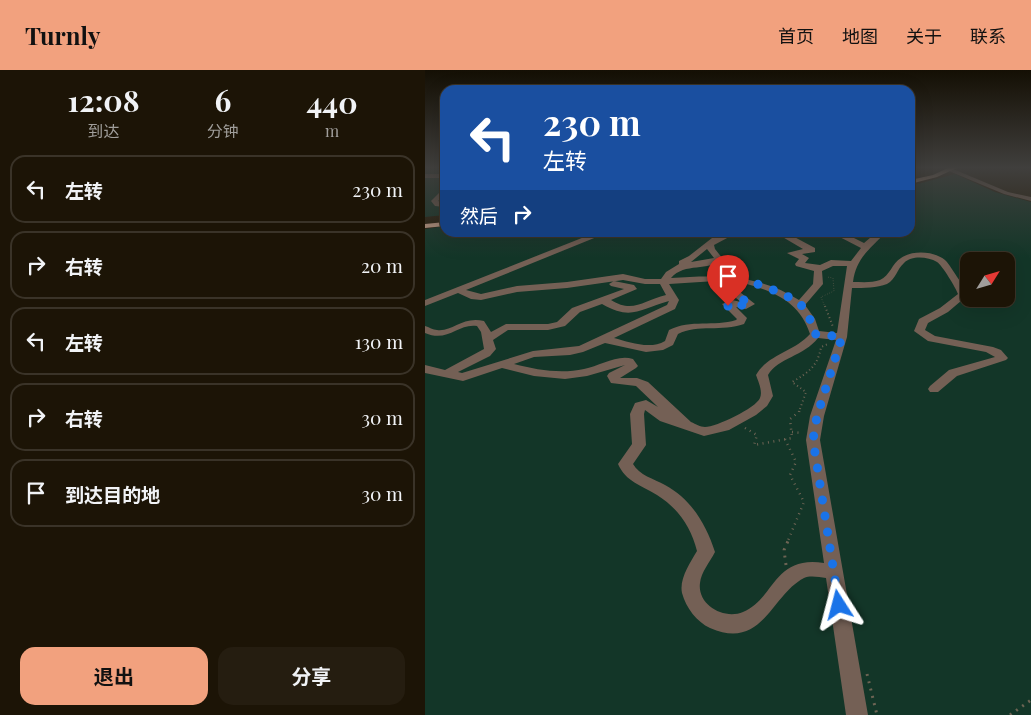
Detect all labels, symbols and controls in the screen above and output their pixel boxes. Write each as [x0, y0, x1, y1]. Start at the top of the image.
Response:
text: Turnly [25, 19, 100, 51]
text: 首页 [778, 24, 814, 48]
text: 地图 [842, 24, 878, 48]
text: 关于 [906, 24, 942, 48]
text: 联系 [970, 24, 1006, 48]
text: 12:08 [67, 80, 140, 120]
text: 6 [215, 80, 231, 120]
text: 440 [306, 82, 358, 122]
text: 230 m [543, 98, 641, 145]
icon: left [460, 105, 525, 170]
text: 到达 [87, 120, 120, 141]
text: 分钟 [207, 120, 239, 141]
text: m [325, 120, 339, 141]
text: 左转 [543, 145, 587, 175]
icon: left [22, 175, 50, 203]
text: 230 m [352, 176, 403, 202]
text: 左转 [65, 177, 103, 203]
icon: right [508, 200, 536, 228]
text: 然后 [460, 202, 498, 228]
icon: right [22, 251, 50, 279]
text: 20 m [361, 252, 403, 278]
north arrow [960, 252, 1015, 308]
map controls [960, 252, 1015, 307]
text: 右转 [65, 253, 103, 279]
pin [707, 255, 749, 306]
icon: arrive [714, 262, 742, 290]
icon: left [22, 327, 50, 355]
text: 130 m [355, 328, 403, 354]
text: 左转 [65, 329, 103, 355]
icon: right [22, 403, 50, 431]
text: 30 m [361, 404, 403, 430]
text: 右转 [65, 405, 103, 431]
icon: arrive [22, 479, 50, 507]
text: 30 m [361, 480, 403, 506]
text: 到达目的地 [65, 481, 160, 507]
position arrow [812, 578, 864, 630]
button: 退出 [20, 647, 208, 705]
button: 分享 [218, 647, 405, 705]

